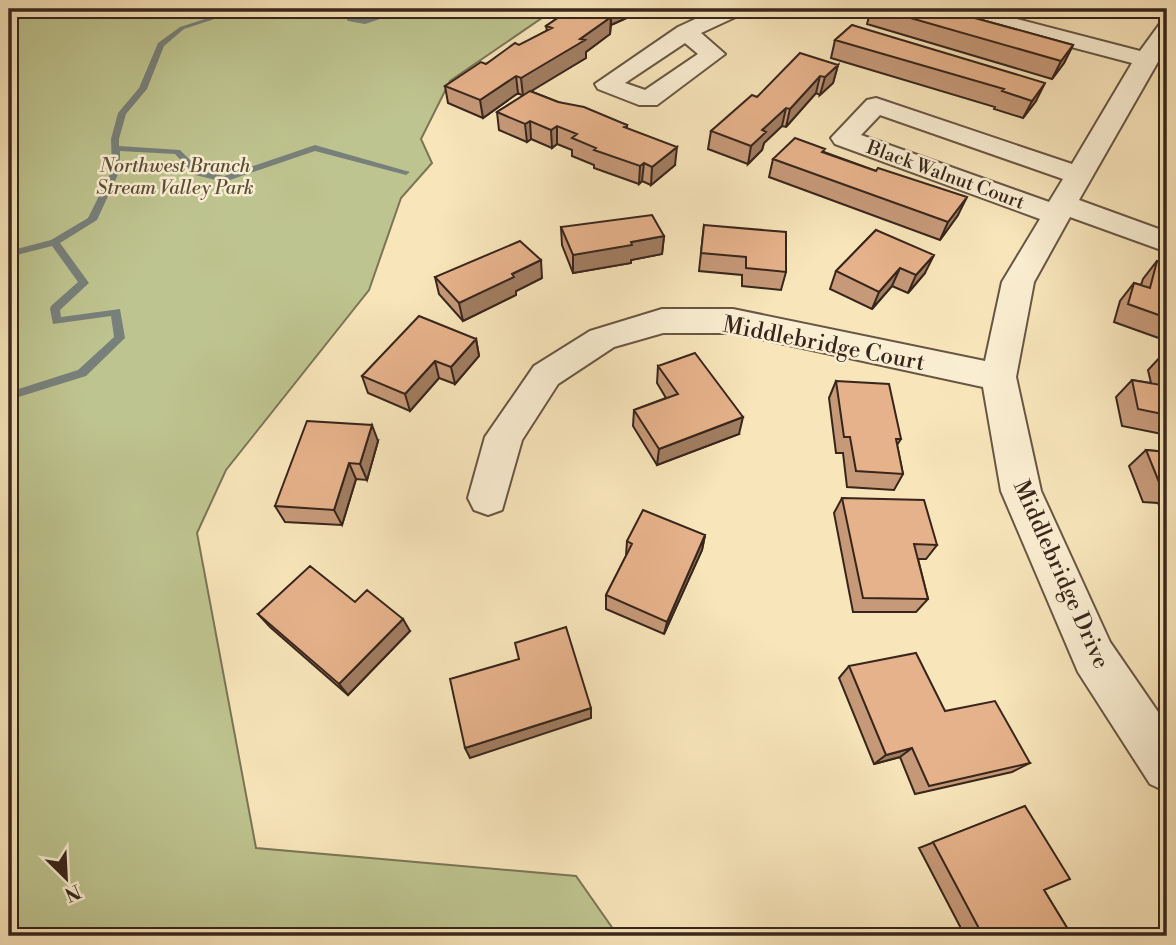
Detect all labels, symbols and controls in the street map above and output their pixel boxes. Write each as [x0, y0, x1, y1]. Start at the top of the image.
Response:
street label: Black Walnut Court [863, 135, 1028, 215]
park label: Northwest Branch Stream Valley Park [96, 154, 254, 200]
street label: Middlebridge Court [720, 311, 927, 377]
street label: Middlebridge Drive [1007, 476, 1115, 673]
north arrow [32, 844, 102, 914]
text: N [61, 879, 84, 907]

